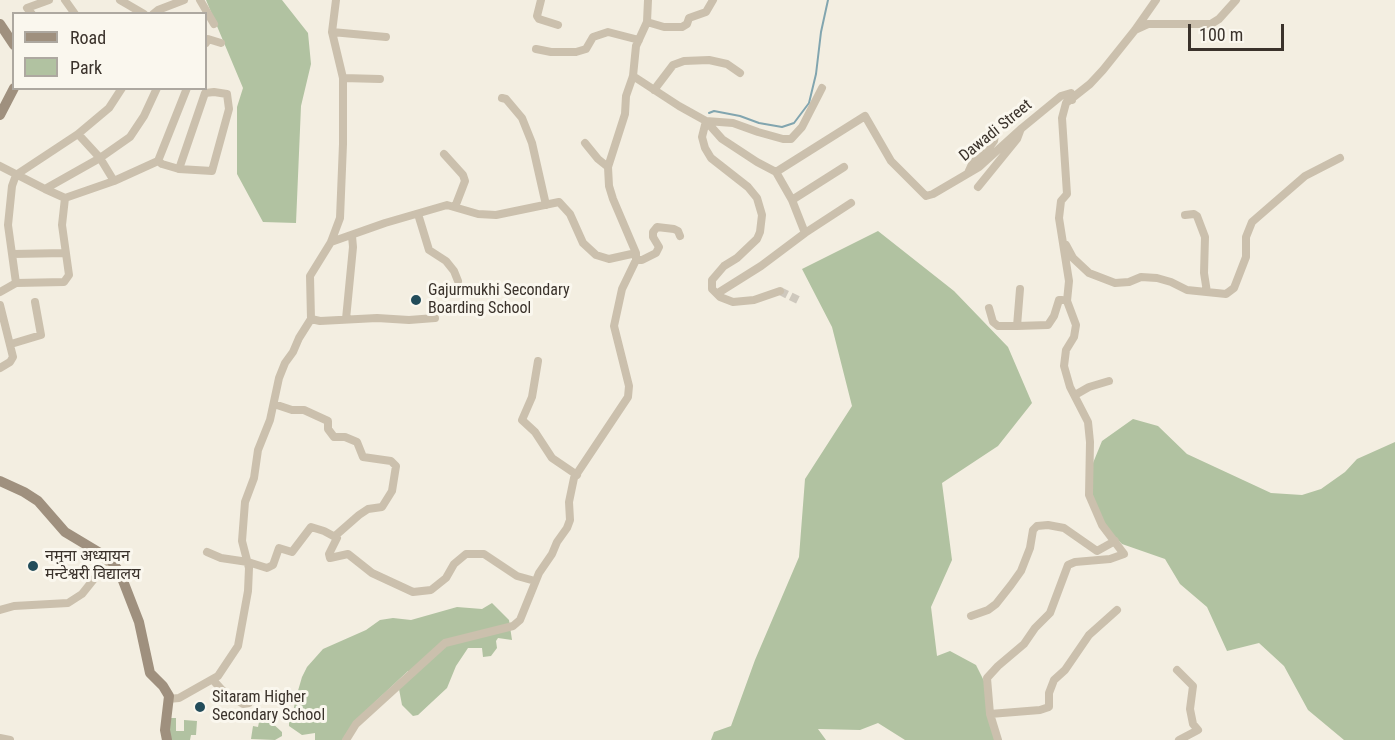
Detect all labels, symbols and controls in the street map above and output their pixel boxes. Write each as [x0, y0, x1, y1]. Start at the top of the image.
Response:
legend [12, 12, 207, 90]
scale bar [1191, 12, 1287, 50]
text: 100 m [1199, 24, 1243, 45]
text: Road [70, 27, 106, 48]
text: Park [70, 57, 102, 78]
street label: Dawadi Street [956, 96, 1036, 166]
place label: Gajurmukhi Secondary Boarding School [428, 281, 570, 319]
marker: Gajurmukhi Secondary Boarding School [409, 293, 423, 307]
place label: नमुना अध्यायन मन्टेश्वरी विद्यालय [45, 547, 140, 585]
marker: नमुना अध्यायन मन्टेश्वरी विद्यालय [26, 559, 40, 573]
place label: Sitaram Higher Secondary School [212, 688, 325, 726]
marker: Sitaram Higher Secondary School [193, 700, 207, 714]

